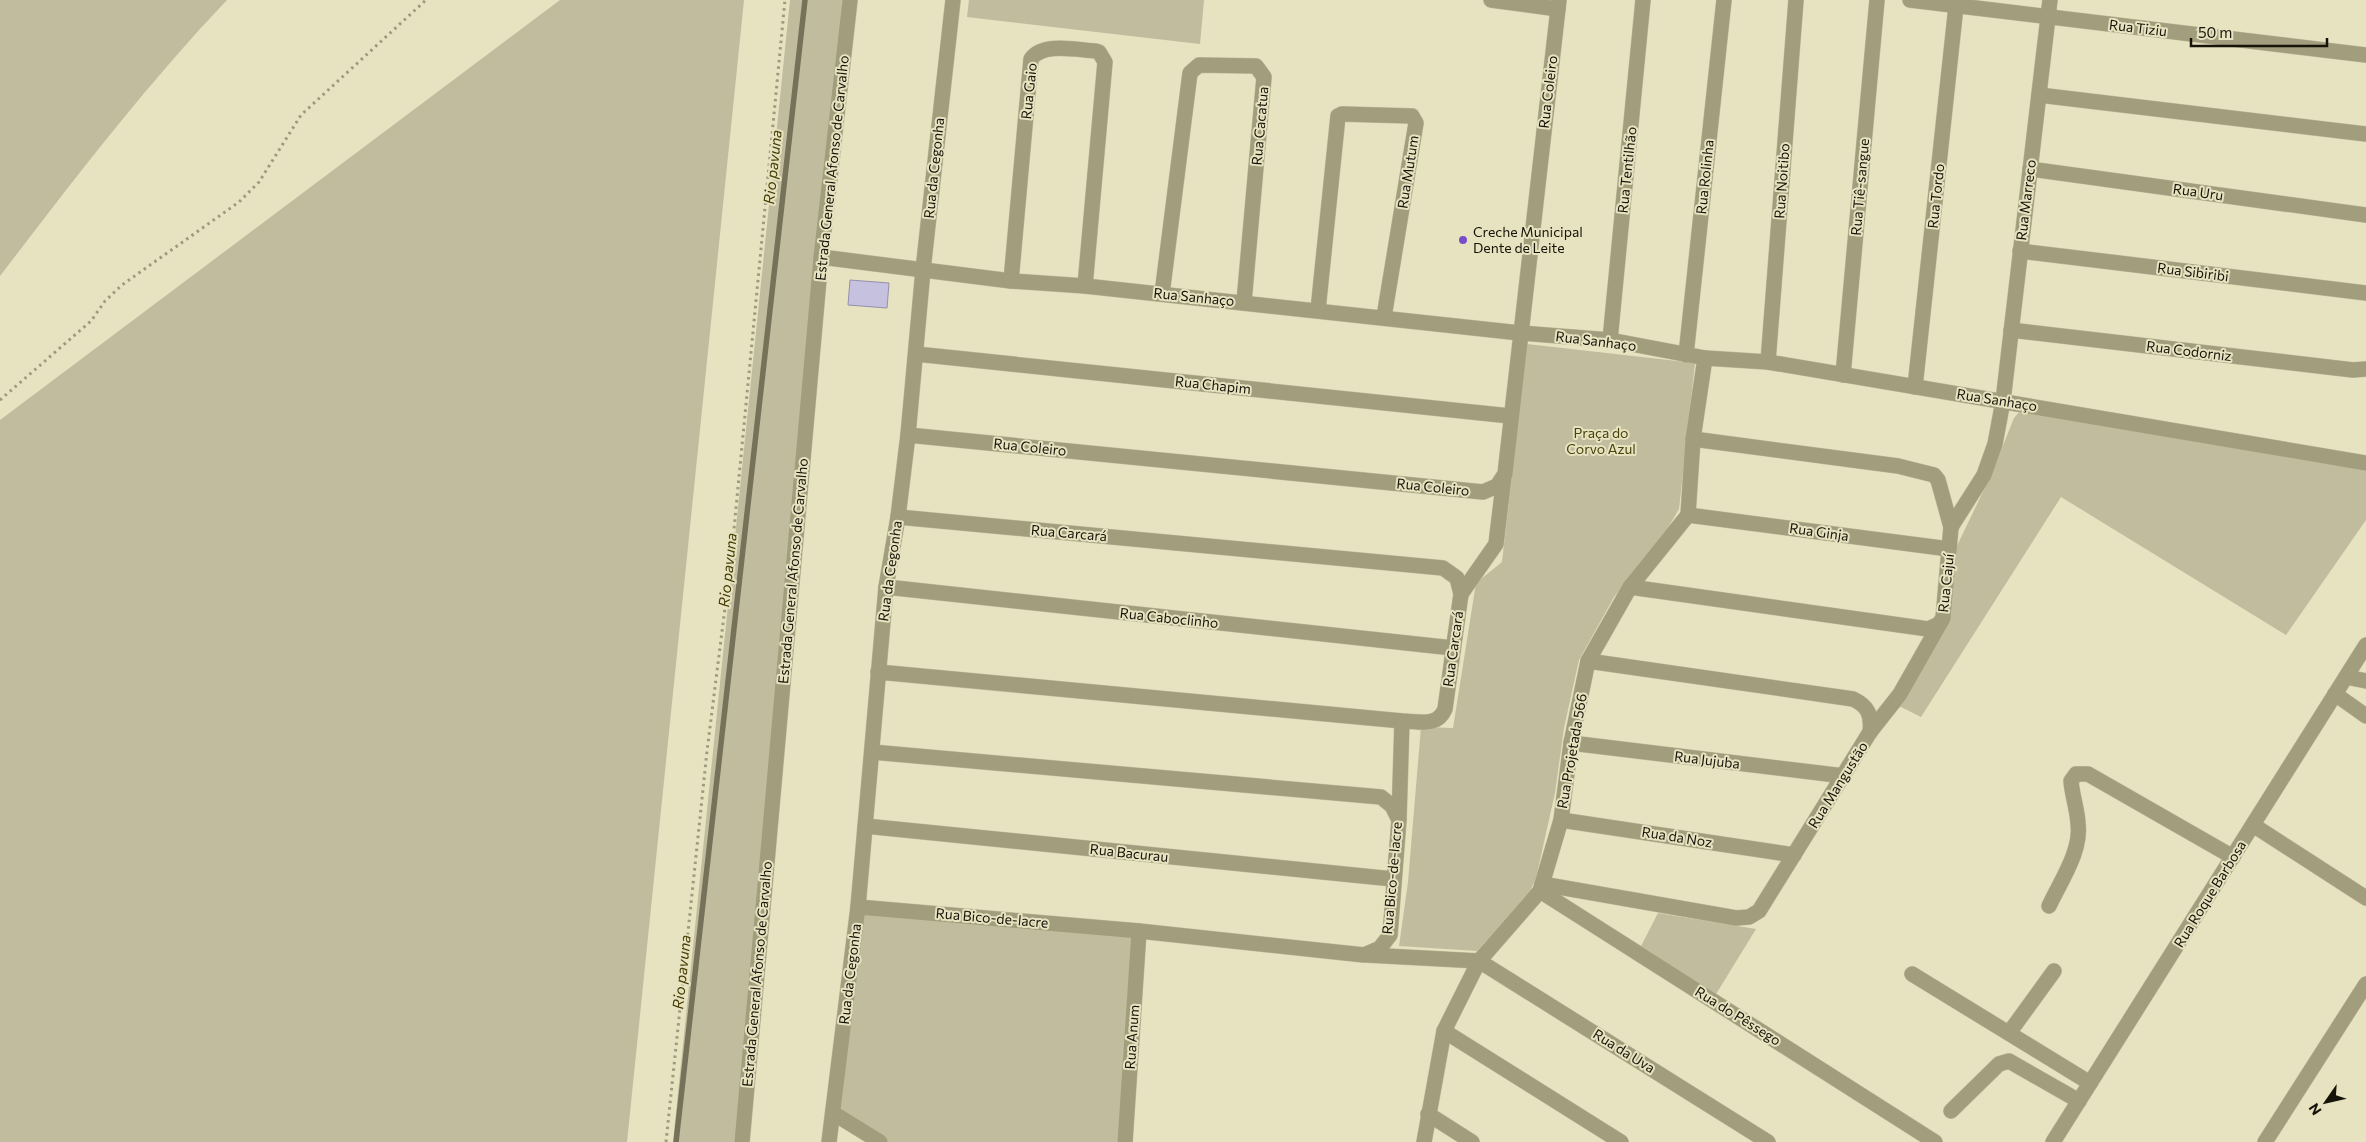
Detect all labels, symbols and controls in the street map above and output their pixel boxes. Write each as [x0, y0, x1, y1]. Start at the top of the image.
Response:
scale bar [2191, 15, 2327, 47]
street label: Rua Tiziu [2108, 16, 2168, 39]
text: 50 m [2198, 23, 2232, 41]
street label: Estrada General Afonso de Carvalho [811, 54, 852, 282]
street label: Rua Coleiro [1535, 55, 1560, 129]
street label: Rua Gaio [1017, 62, 1040, 120]
street label: Rua Cacatua [1248, 86, 1271, 166]
street label: Rua da Cegonha [920, 117, 947, 219]
street label: Rua Tentilhão [1614, 126, 1640, 214]
water label: Rio pavuna [759, 129, 785, 205]
street label: Rua Mutum [1393, 134, 1422, 210]
street label: Rua Tiê-sangue [1847, 138, 1872, 236]
street label: Rua Rolinha [1692, 139, 1717, 215]
street label: Rua Noitibo [1770, 143, 1793, 219]
street label: Rua Marreco [2012, 159, 2039, 241]
street label: Rua Tordo [1924, 163, 1947, 229]
street label: Rua Uru [2172, 180, 2224, 203]
place label: Creche Municipal Dente de Leite [1473, 223, 1583, 256]
marker: Creche Municipal Dente de Leite [1457, 234, 1469, 246]
street label: Rua Sibiribi [2156, 259, 2230, 284]
street label: Rua Sanhaço [1153, 284, 1235, 309]
street label: Rua Sanhaço [1555, 327, 1637, 354]
street label: Rua Codorniz [2145, 337, 2233, 364]
street label: Rua Chapim [1174, 372, 1252, 397]
street label: Rua Sanhaço [1956, 385, 2039, 414]
park label: Praça do Corvo Azul [1566, 424, 1636, 457]
street label: Rua Coleiro [993, 434, 1067, 459]
street label: Estrada General Afonso de Carvalho [774, 457, 811, 685]
street label: Rua Coleiro [1396, 474, 1470, 499]
street label: Rua Ginja [1788, 519, 1850, 544]
street label: Rua da Cegonha [874, 520, 905, 622]
street label: Rua Carcará [1030, 521, 1108, 544]
water label: Rio pavuna [714, 532, 740, 608]
street label: Rua Cajuí [1934, 552, 1957, 613]
street label: Rua Caboclinho [1119, 604, 1219, 631]
street label: Rua Carcará [1439, 610, 1466, 688]
street label: Rua Projetada 566 [1553, 692, 1590, 810]
street label: Rua Mangustão [1804, 738, 1871, 831]
street label: Rua Jujuba [1673, 747, 1741, 772]
street label: Rua Bico-de-lacre [1378, 821, 1405, 935]
street label: Rua da Noz [1641, 823, 1714, 850]
street label: Rua Roque Barbosa [2170, 837, 2249, 950]
street label: Rua Bacurau [1089, 840, 1169, 865]
street label: Estrada General Afonso de Carvalho [738, 860, 775, 1088]
street label: Rua Bico-de-lacre [935, 904, 1049, 931]
street label: Rua da Cegonha [835, 923, 864, 1025]
water label: Rio pavuna [668, 934, 694, 1010]
street label: Rua do Pêssego [1692, 982, 1784, 1049]
street label: Rua Anum [1121, 1004, 1142, 1070]
street label: Rua da Uva [1590, 1025, 1658, 1076]
north arrow [2301, 1077, 2351, 1127]
text: N [2305, 1100, 2325, 1119]

